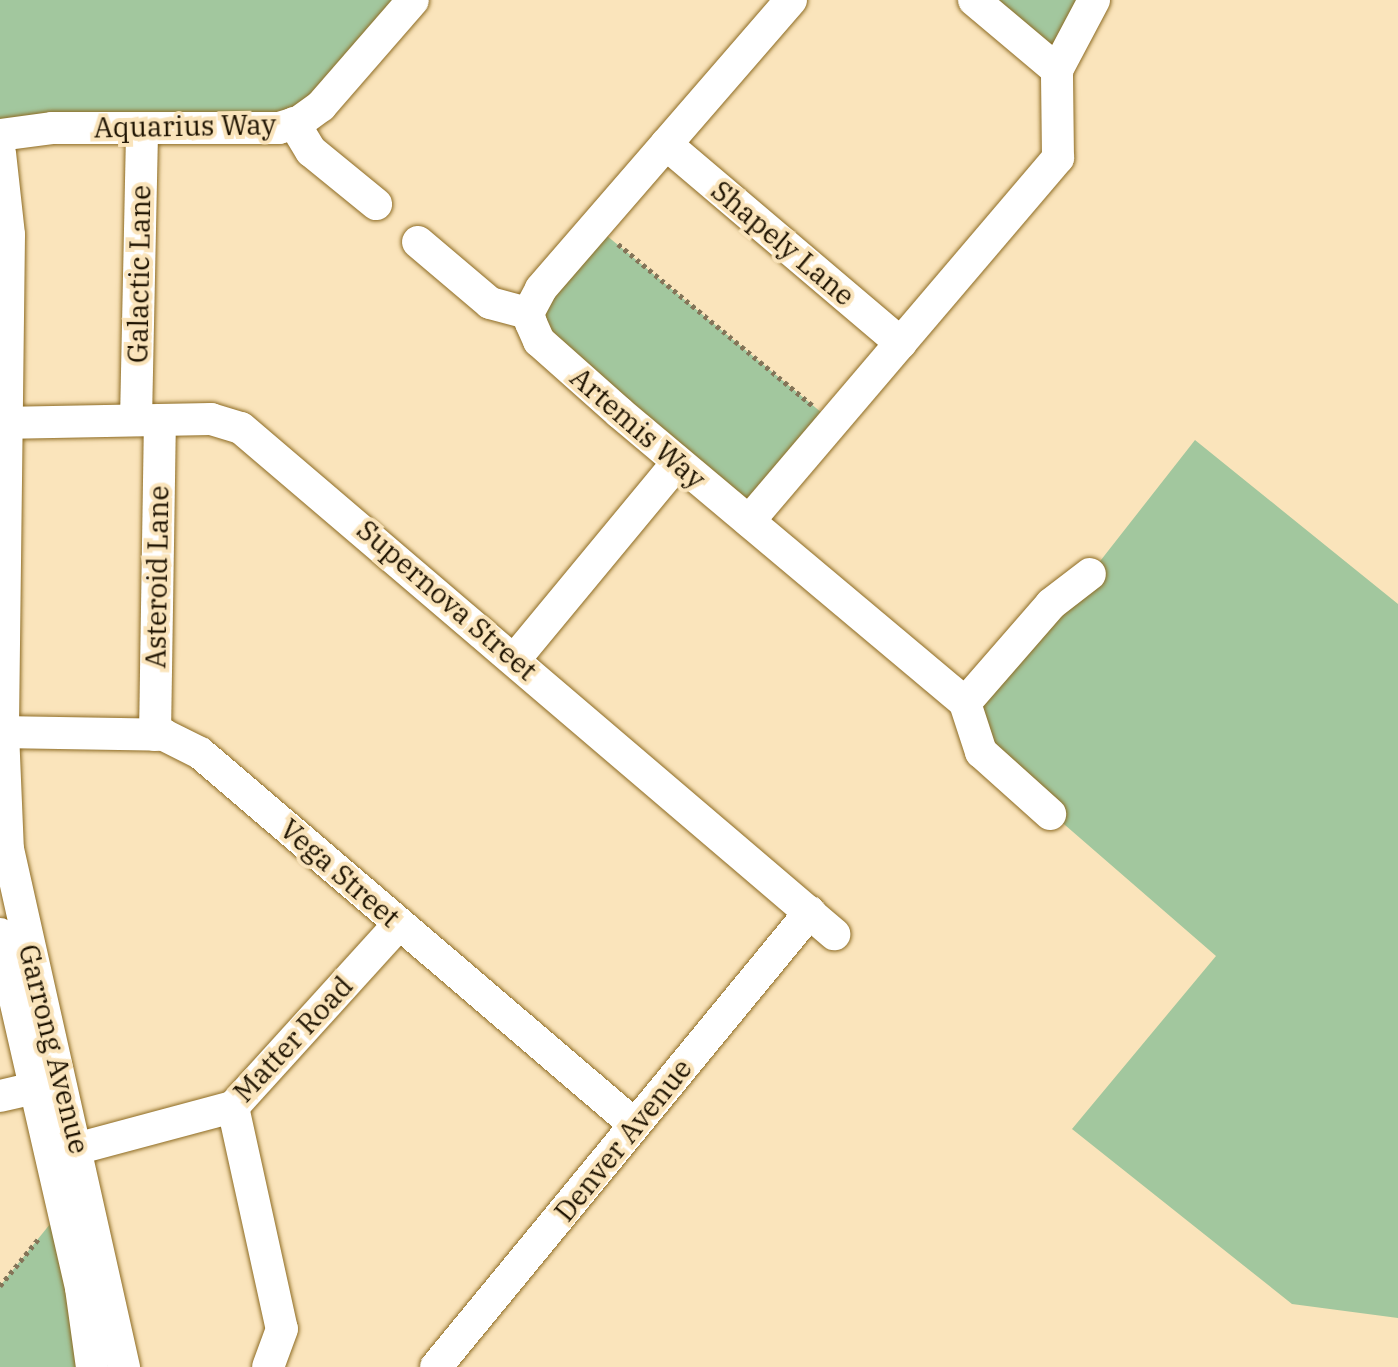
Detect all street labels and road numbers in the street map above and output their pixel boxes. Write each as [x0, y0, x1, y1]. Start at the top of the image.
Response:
street label: Aquarius Way [93, 108, 277, 144]
street label: Shapely Lane [705, 173, 861, 313]
street label: Galactic Lane [121, 185, 157, 363]
street label: Artemis Way [564, 360, 712, 496]
street label: Asteroid Lane [139, 485, 175, 669]
street label: Supernova Street [350, 513, 544, 687]
street label: Vega Street [273, 812, 407, 934]
street label: Garrong Avenue [12, 941, 96, 1157]
street label: Matter Road [226, 969, 360, 1109]
street label: Denver Avenue [547, 1052, 699, 1228]

